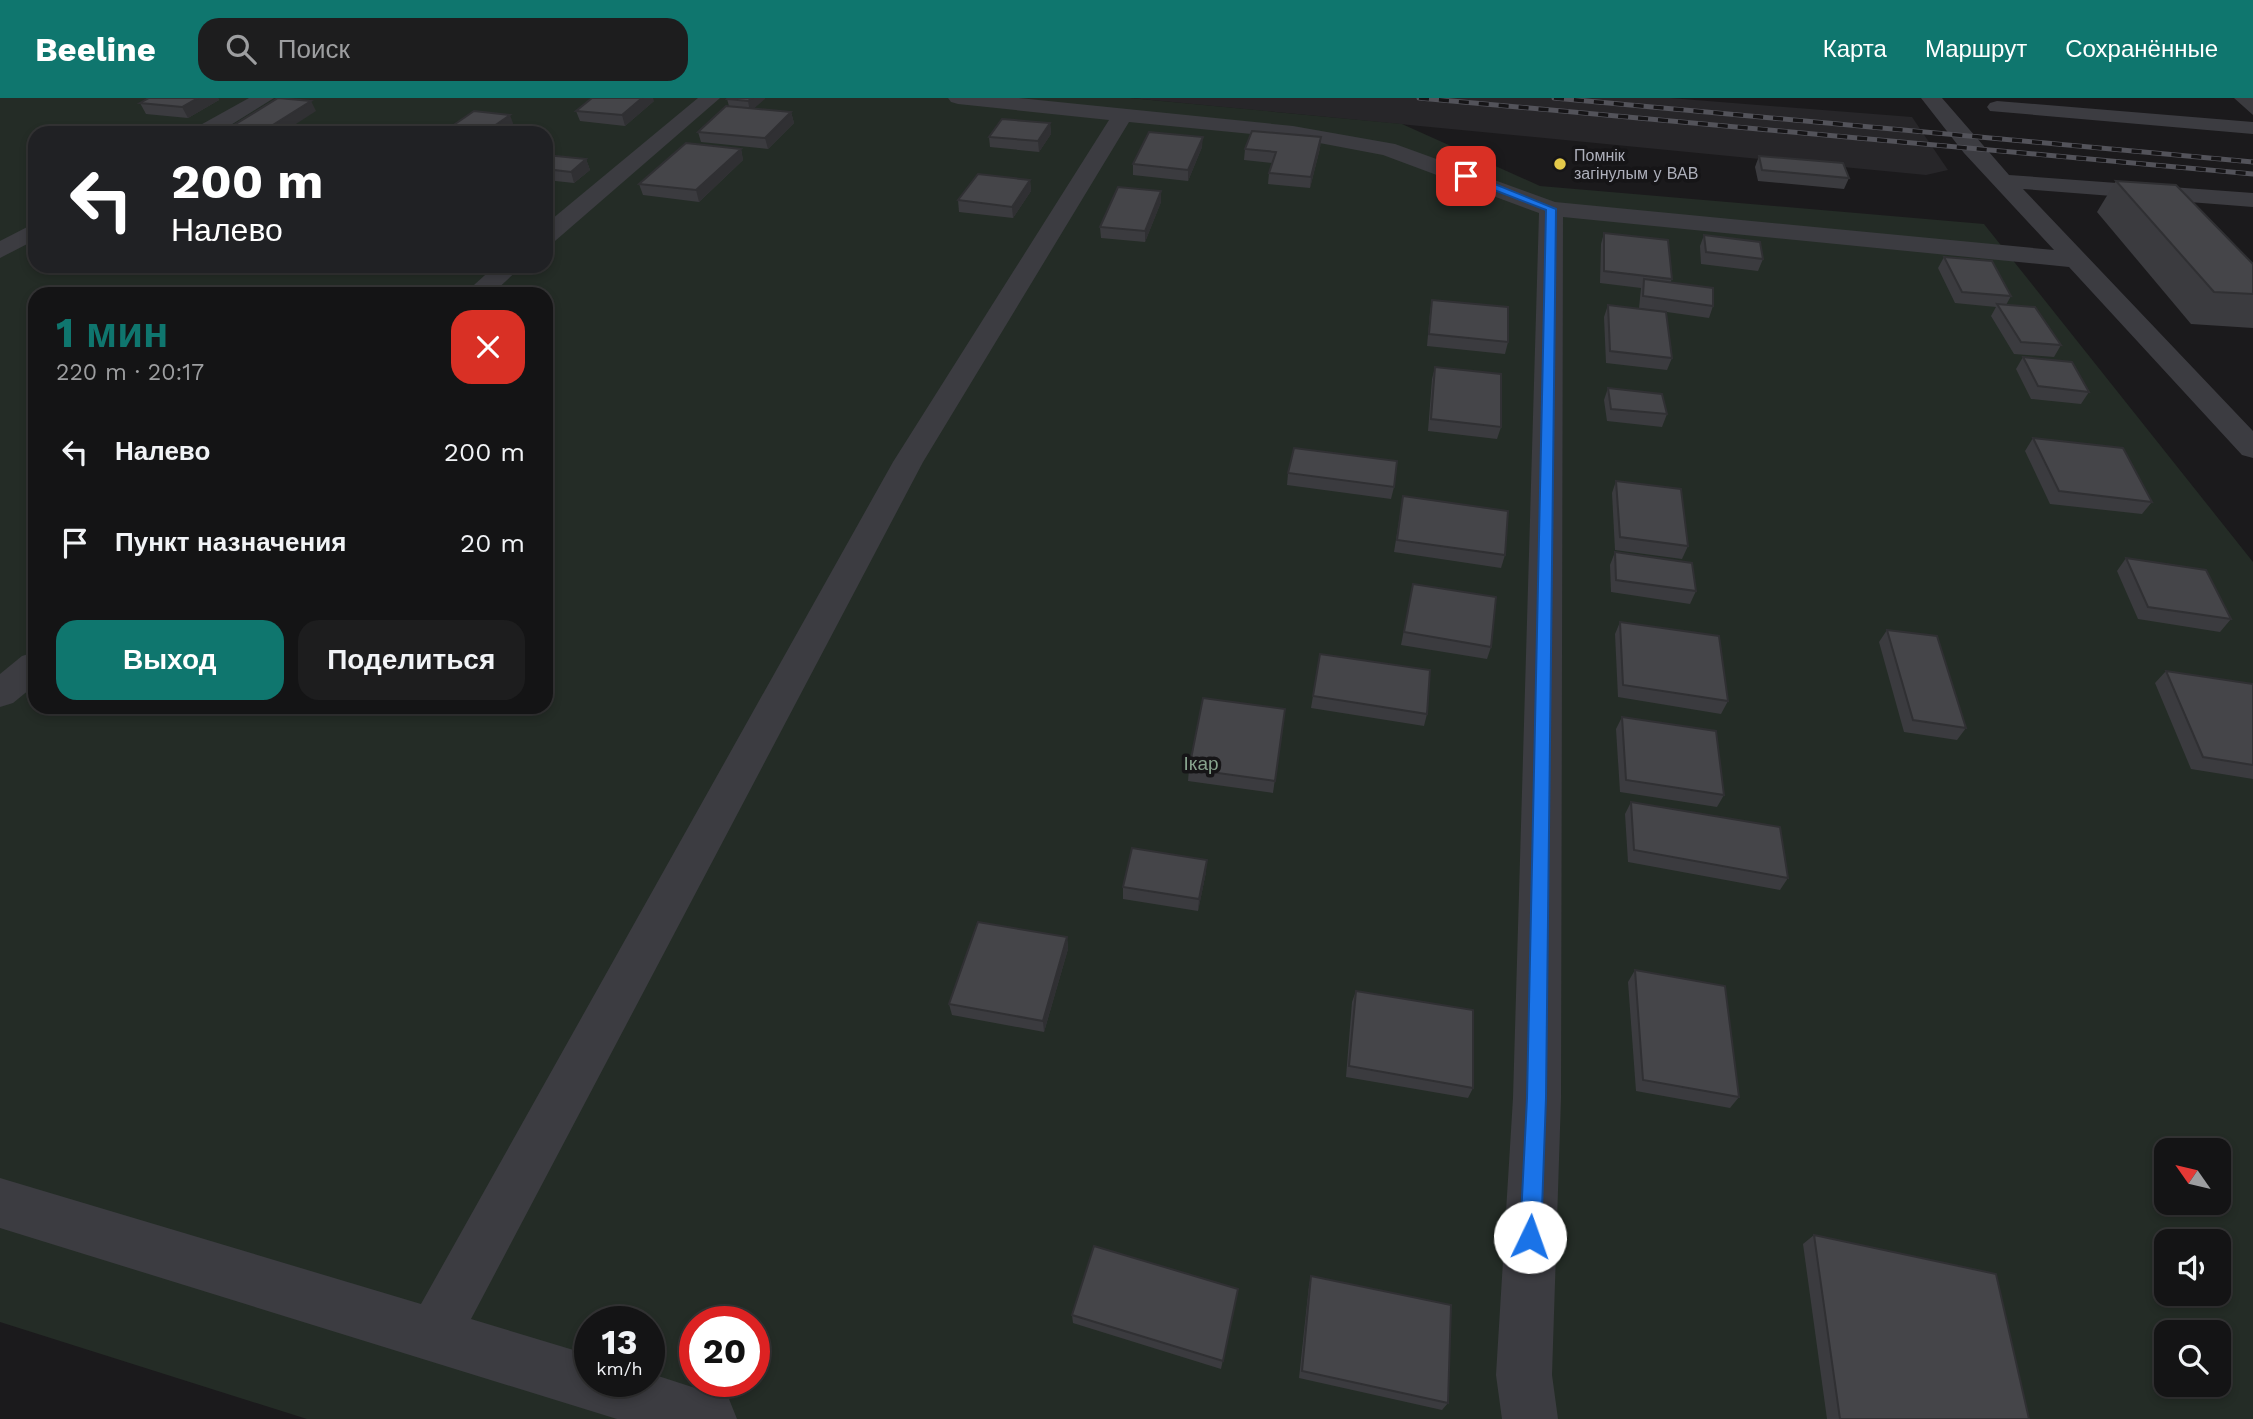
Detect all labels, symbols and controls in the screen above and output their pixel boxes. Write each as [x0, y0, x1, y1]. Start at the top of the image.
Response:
search box [198, 18, 688, 81]
text: Beeline [35, 30, 156, 69]
icon: search [222, 30, 260, 68]
text: Поиск [278, 34, 350, 64]
text: Карта [1823, 35, 1887, 63]
text: Маршрут [1925, 35, 2027, 63]
text: Сохранённые [2065, 35, 2218, 63]
pin [1436, 146, 1496, 206]
place label: Помнік загінулым у ВАВ [1574, 146, 1698, 183]
text: 200 m [171, 152, 323, 210]
icon: left [56, 154, 147, 245]
marker: Помнік загінулым у ВАВ [1552, 156, 1568, 172]
icon: arrive [1447, 157, 1485, 195]
text: Налево [171, 211, 283, 249]
text: 1 мин [56, 308, 168, 357]
button: close [451, 310, 525, 384]
text: 220 m · 20:17 [56, 359, 204, 386]
icon: left [56, 433, 94, 471]
text: Налево [115, 436, 210, 466]
text: 200 m [444, 437, 525, 467]
icon: arrive [56, 524, 94, 562]
text: Пункт назначения [115, 527, 346, 557]
text: 20 m [460, 528, 525, 558]
button: Выход [56, 620, 284, 700]
button: Поделиться [298, 620, 525, 700]
park label: Ікар [1183, 752, 1219, 775]
north arrow [2154, 1138, 2231, 1214]
map controls [2154, 1138, 2231, 1397]
position arrow [1493, 1200, 1567, 1274]
button: sound [2154, 1229, 2231, 1306]
speed limit sign: 20 [679, 1306, 770, 1397]
button: search [2154, 1320, 2231, 1397]
text: 13 [602, 1321, 637, 1363]
text: km/h [596, 1358, 643, 1379]

